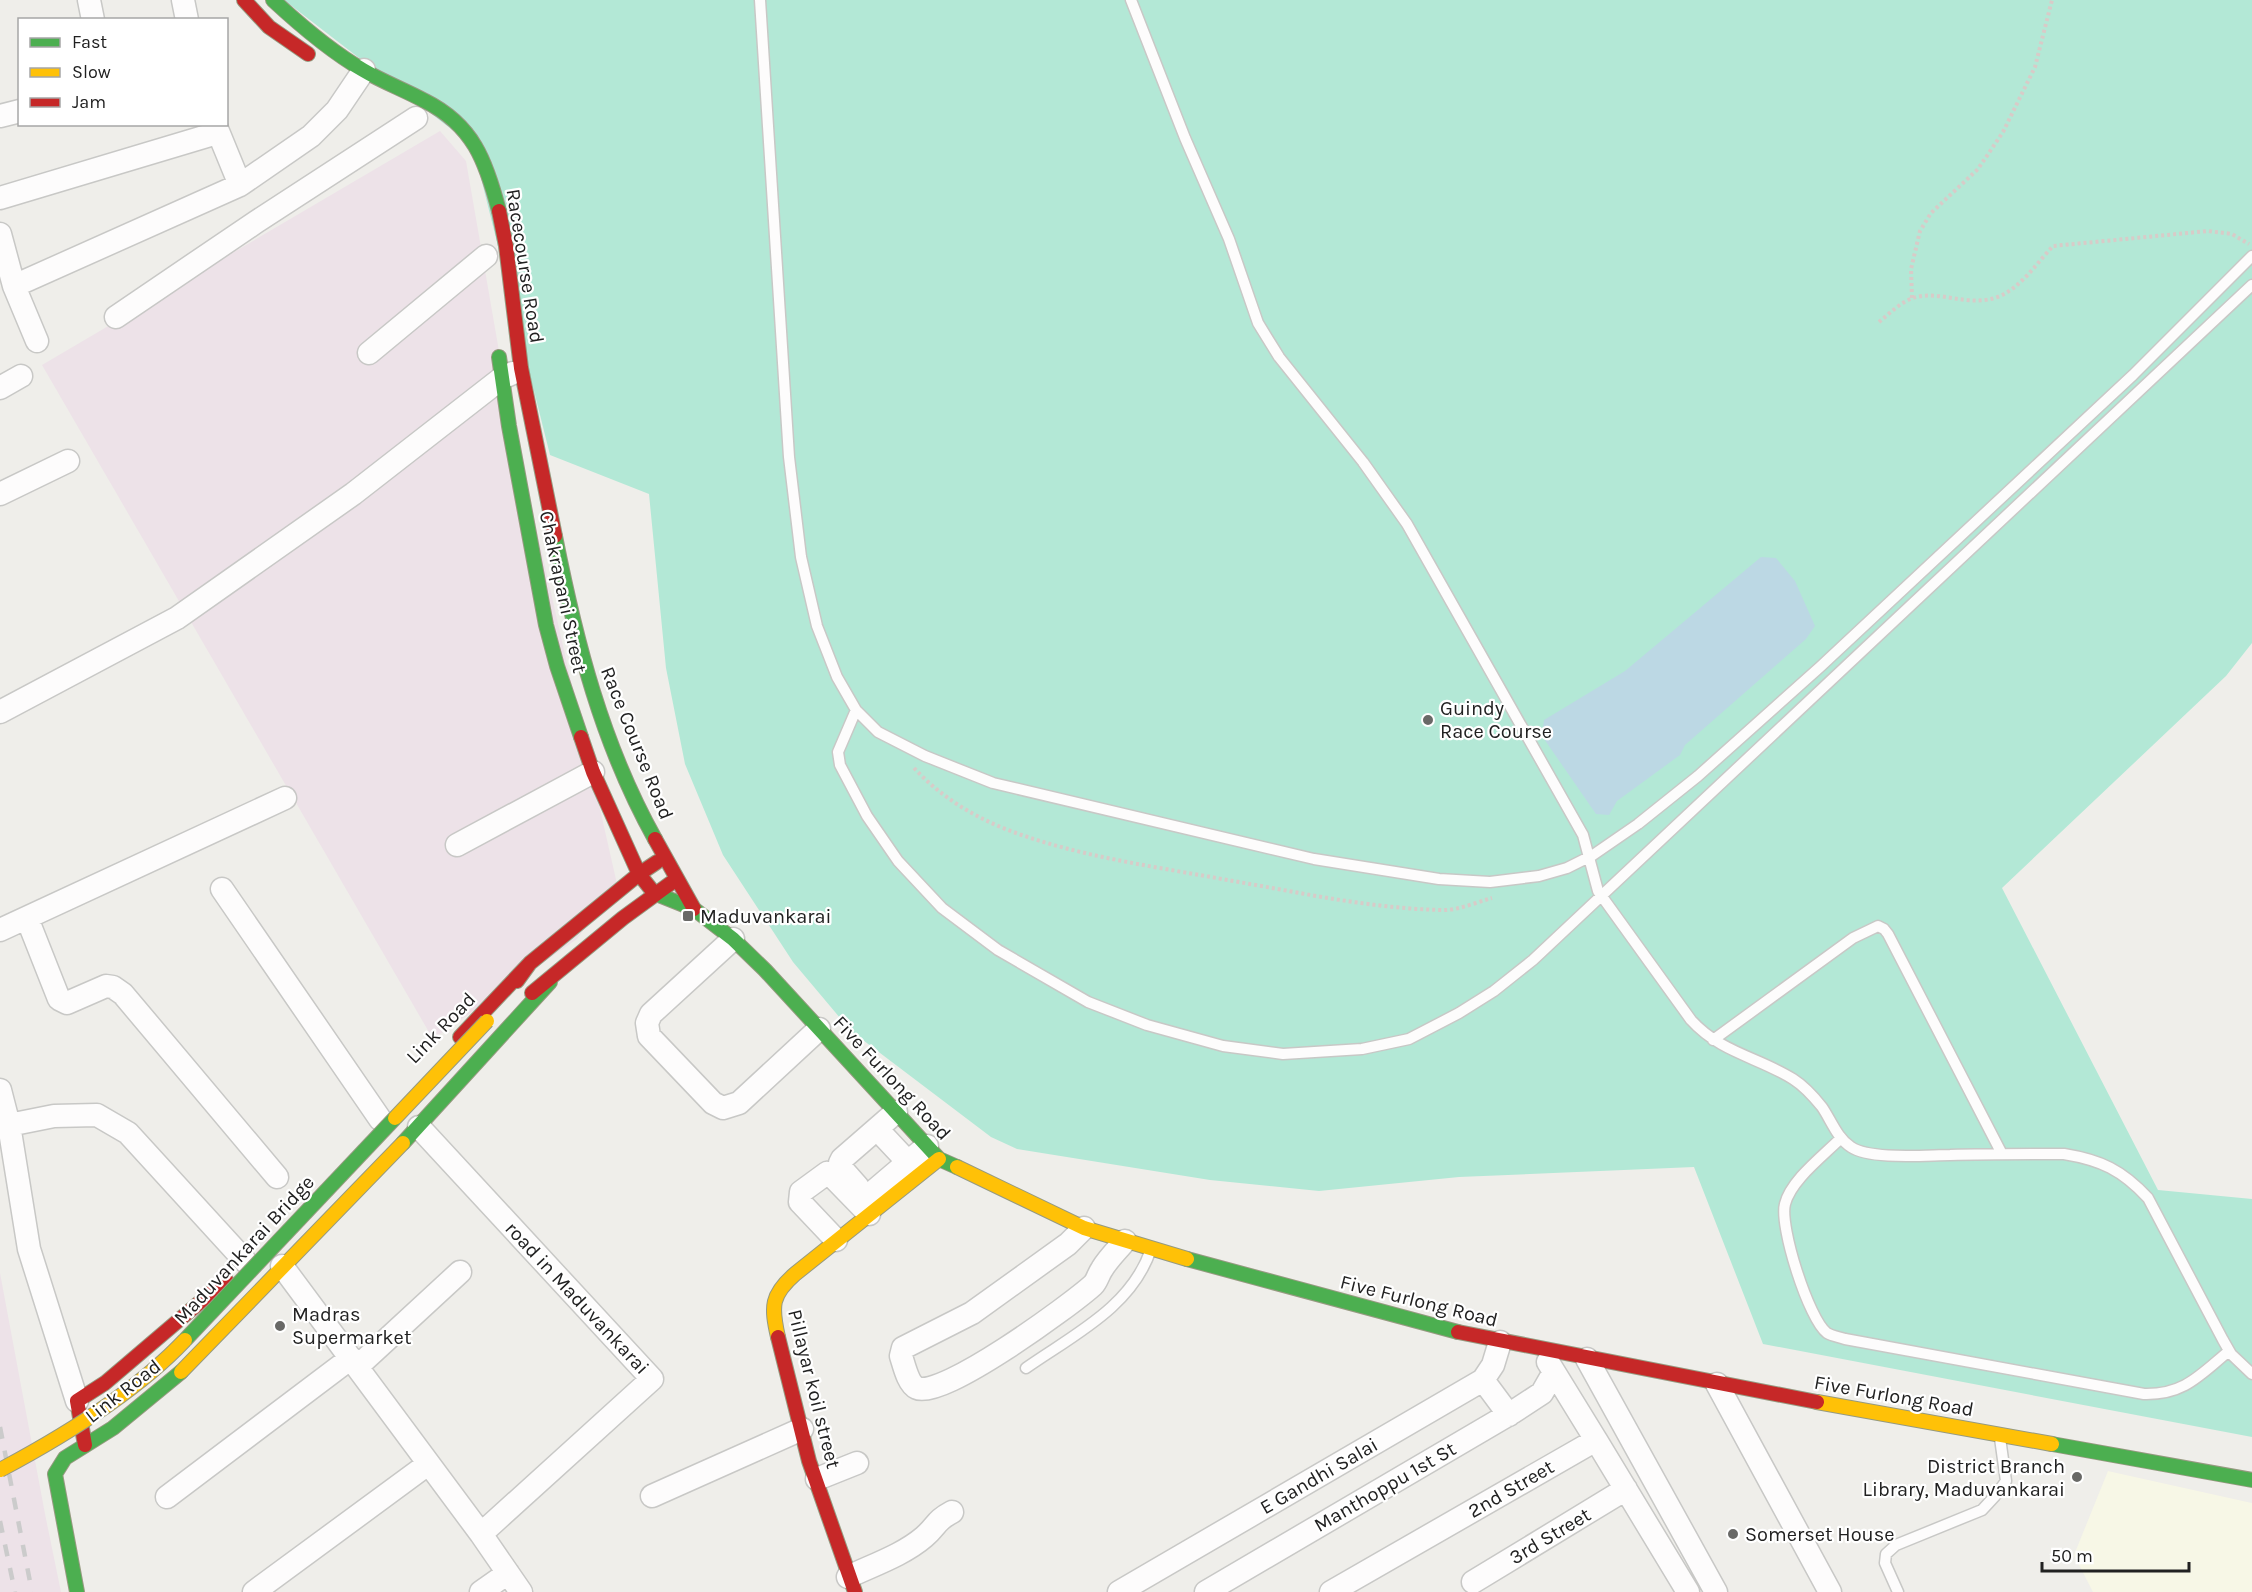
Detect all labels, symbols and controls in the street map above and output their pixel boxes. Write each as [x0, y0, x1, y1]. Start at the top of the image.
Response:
legend [18, 18, 228, 126]
text: Fast [72, 31, 107, 53]
text: Slow [72, 61, 111, 83]
text: Jam [72, 91, 106, 113]
street label: Racecourse Road [501, 187, 549, 345]
street label: Chakrapani Street [535, 509, 592, 676]
street label: Race Course Road [596, 663, 678, 823]
place label: Guindy Race Course [1440, 697, 1552, 743]
marker: Guindy Race Course [1421, 713, 1435, 727]
place label: Maduvankarai [700, 905, 832, 928]
marker: Maduvankarai [681, 909, 695, 923]
street label: Link Road [402, 988, 480, 1068]
street label: Five Furlong Road [829, 1011, 955, 1145]
street label: Maduvankarai Bridge [169, 1171, 319, 1329]
street label: road in Maduvankarai [500, 1217, 654, 1379]
street label: Five Furlong Road [1338, 1270, 1500, 1332]
place label: Madras Supermarket [292, 1303, 412, 1349]
street label: Pillayar koil street [783, 1307, 845, 1472]
marker: Madras Supermarket [273, 1319, 287, 1333]
street label: Link Road [81, 1354, 165, 1428]
street label: Five Furlong Road [1812, 1371, 1976, 1421]
street label: E Gandhi Salai [1256, 1433, 1382, 1519]
street label: Manthoppu 1st St [1310, 1437, 1460, 1537]
street label: 2nd Street [1464, 1455, 1558, 1523]
place label: District Branch Library, Maduvankarai [1863, 1455, 2065, 1501]
marker: District Branch Library, Maduvankarai [2070, 1470, 2084, 1484]
street label: 3rd Street [1505, 1503, 1595, 1569]
place label: Somerset House [1745, 1523, 1894, 1546]
marker: Somerset House [1726, 1527, 1740, 1541]
scale bar [2042, 1535, 2189, 1573]
text: 50 m [2051, 1545, 2093, 1567]

